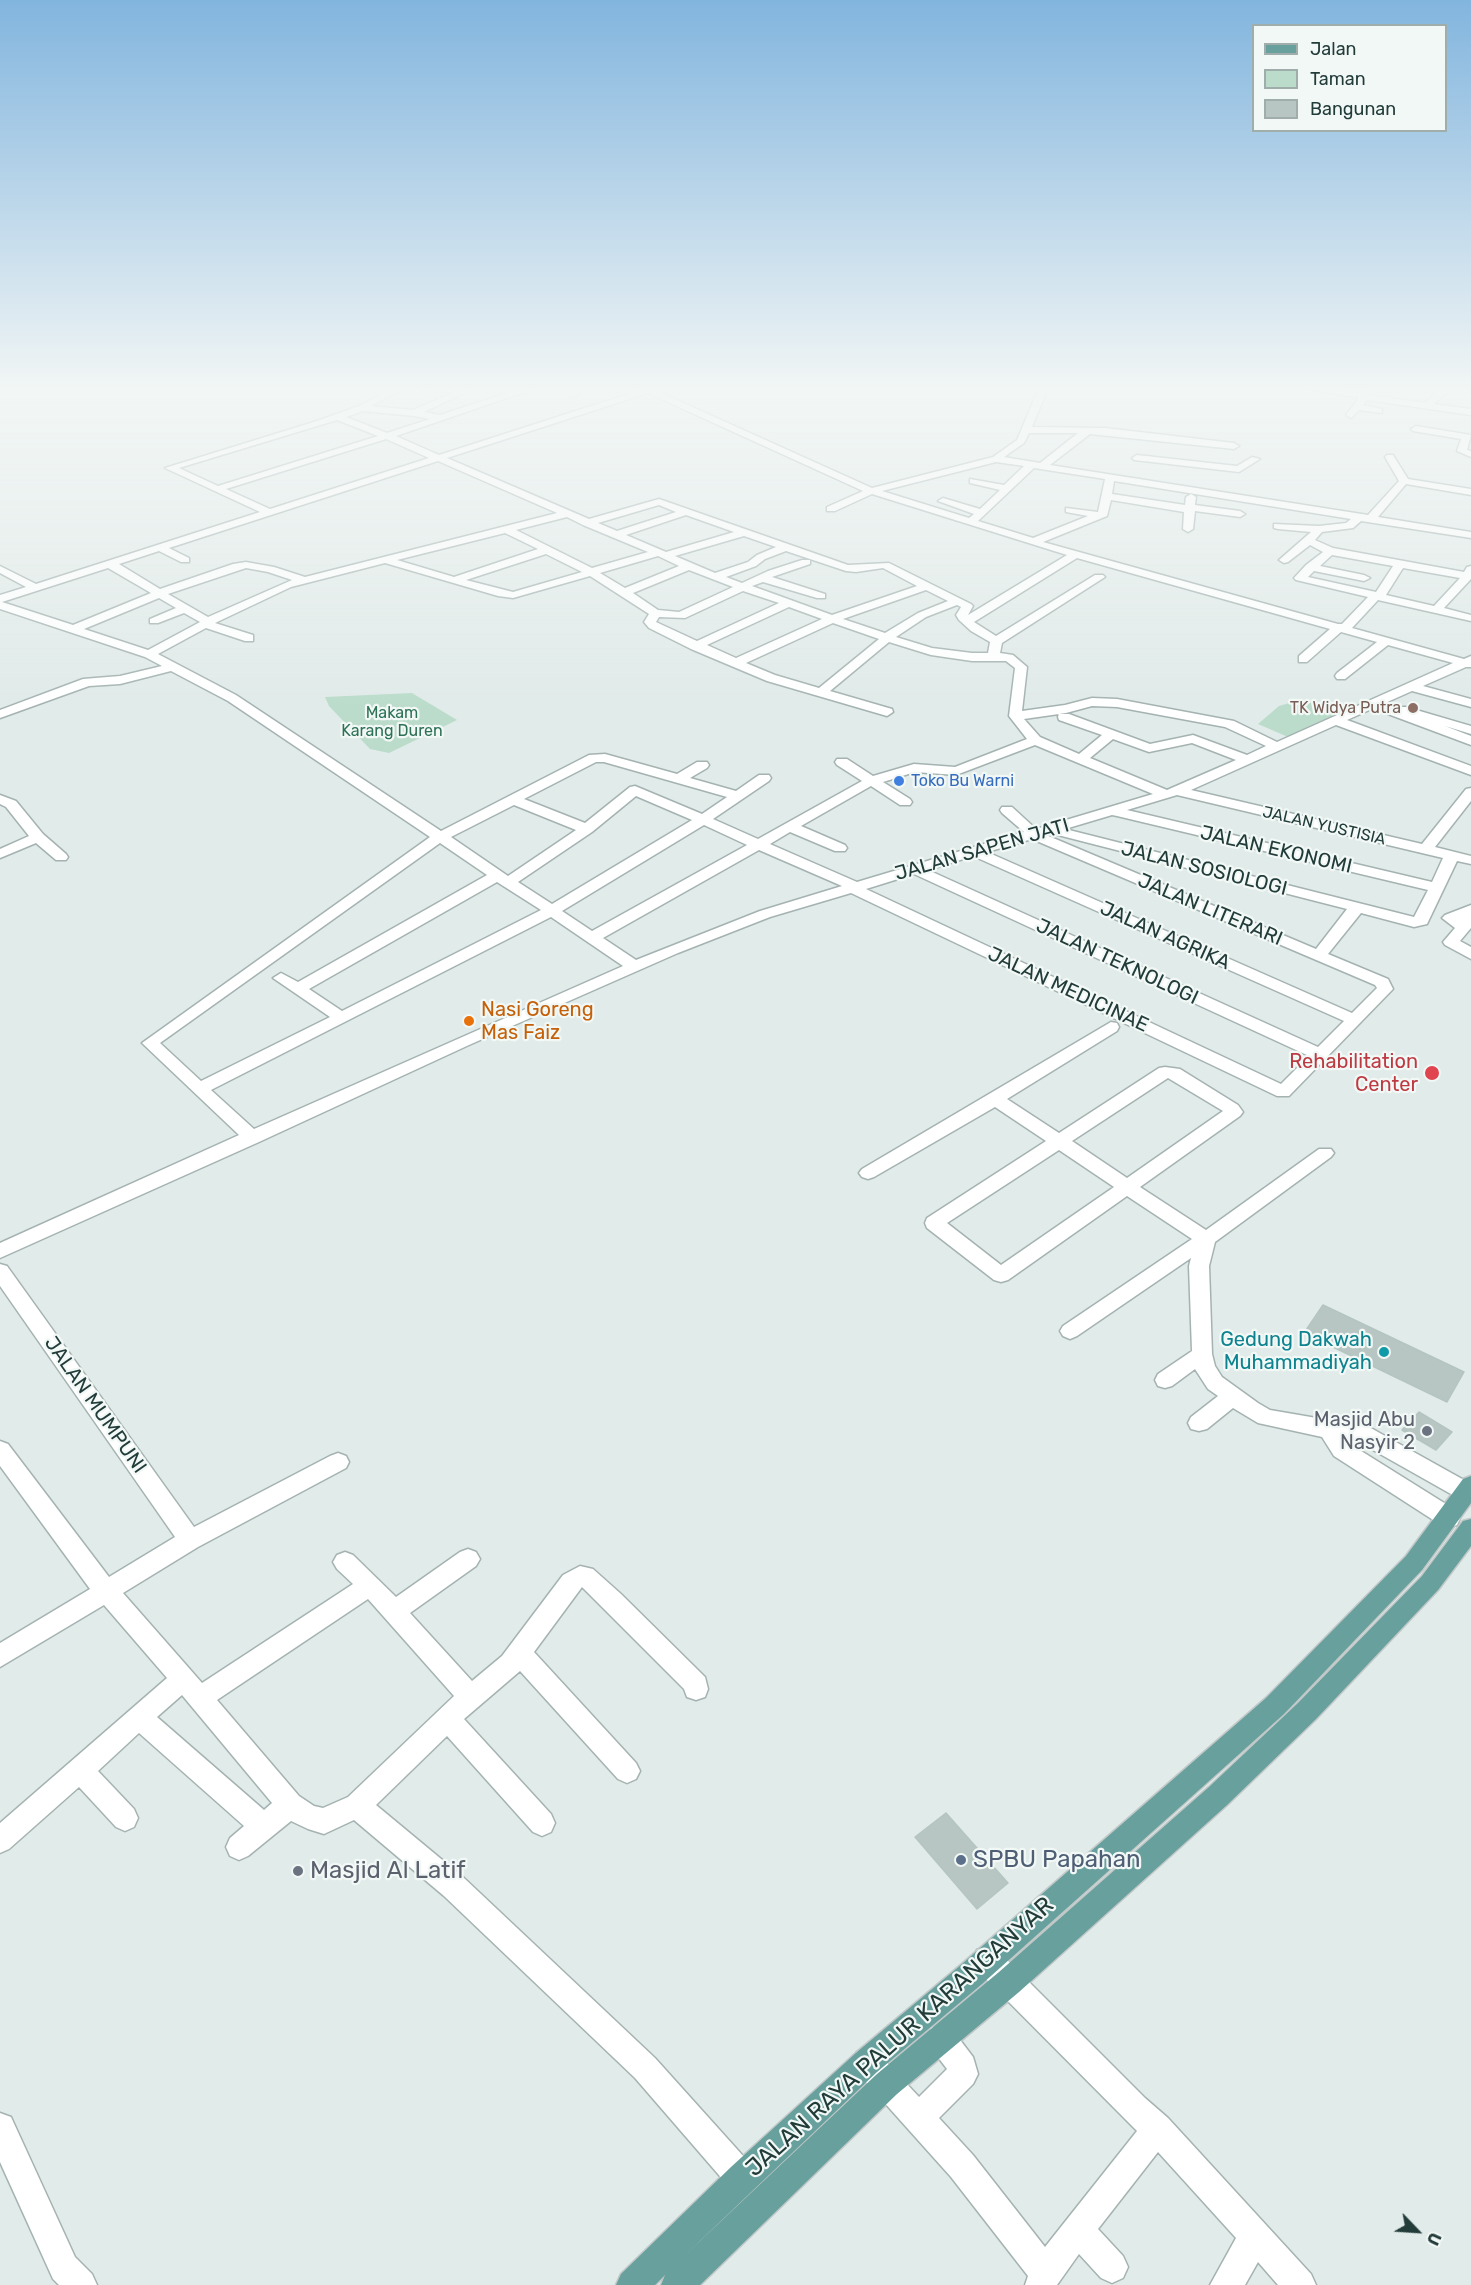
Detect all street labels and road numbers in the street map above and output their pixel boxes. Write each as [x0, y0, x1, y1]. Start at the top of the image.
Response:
street label: JALAN YUSTISIA [1261, 803, 1387, 849]
street label: JALAN SAPEN JATI [892, 814, 1072, 886]
street label: JALAN EKONOMI [1198, 821, 1354, 879]
street label: JALAN SOSIOLOGI [1118, 837, 1290, 901]
street label: JALAN LITERARI [1134, 869, 1286, 951]
street label: JALAN AGRIKA [1096, 897, 1234, 975]
street label: JALAN TEKNOLOGI [1032, 914, 1202, 1010]
street label: JALAN MEDICINAE [984, 942, 1152, 1038]
street label: JALAN MUMPUNI [39, 1332, 151, 1478]
street label: JALAN RAYA PALUR KARANGANYAR [740, 1891, 1060, 2183]

